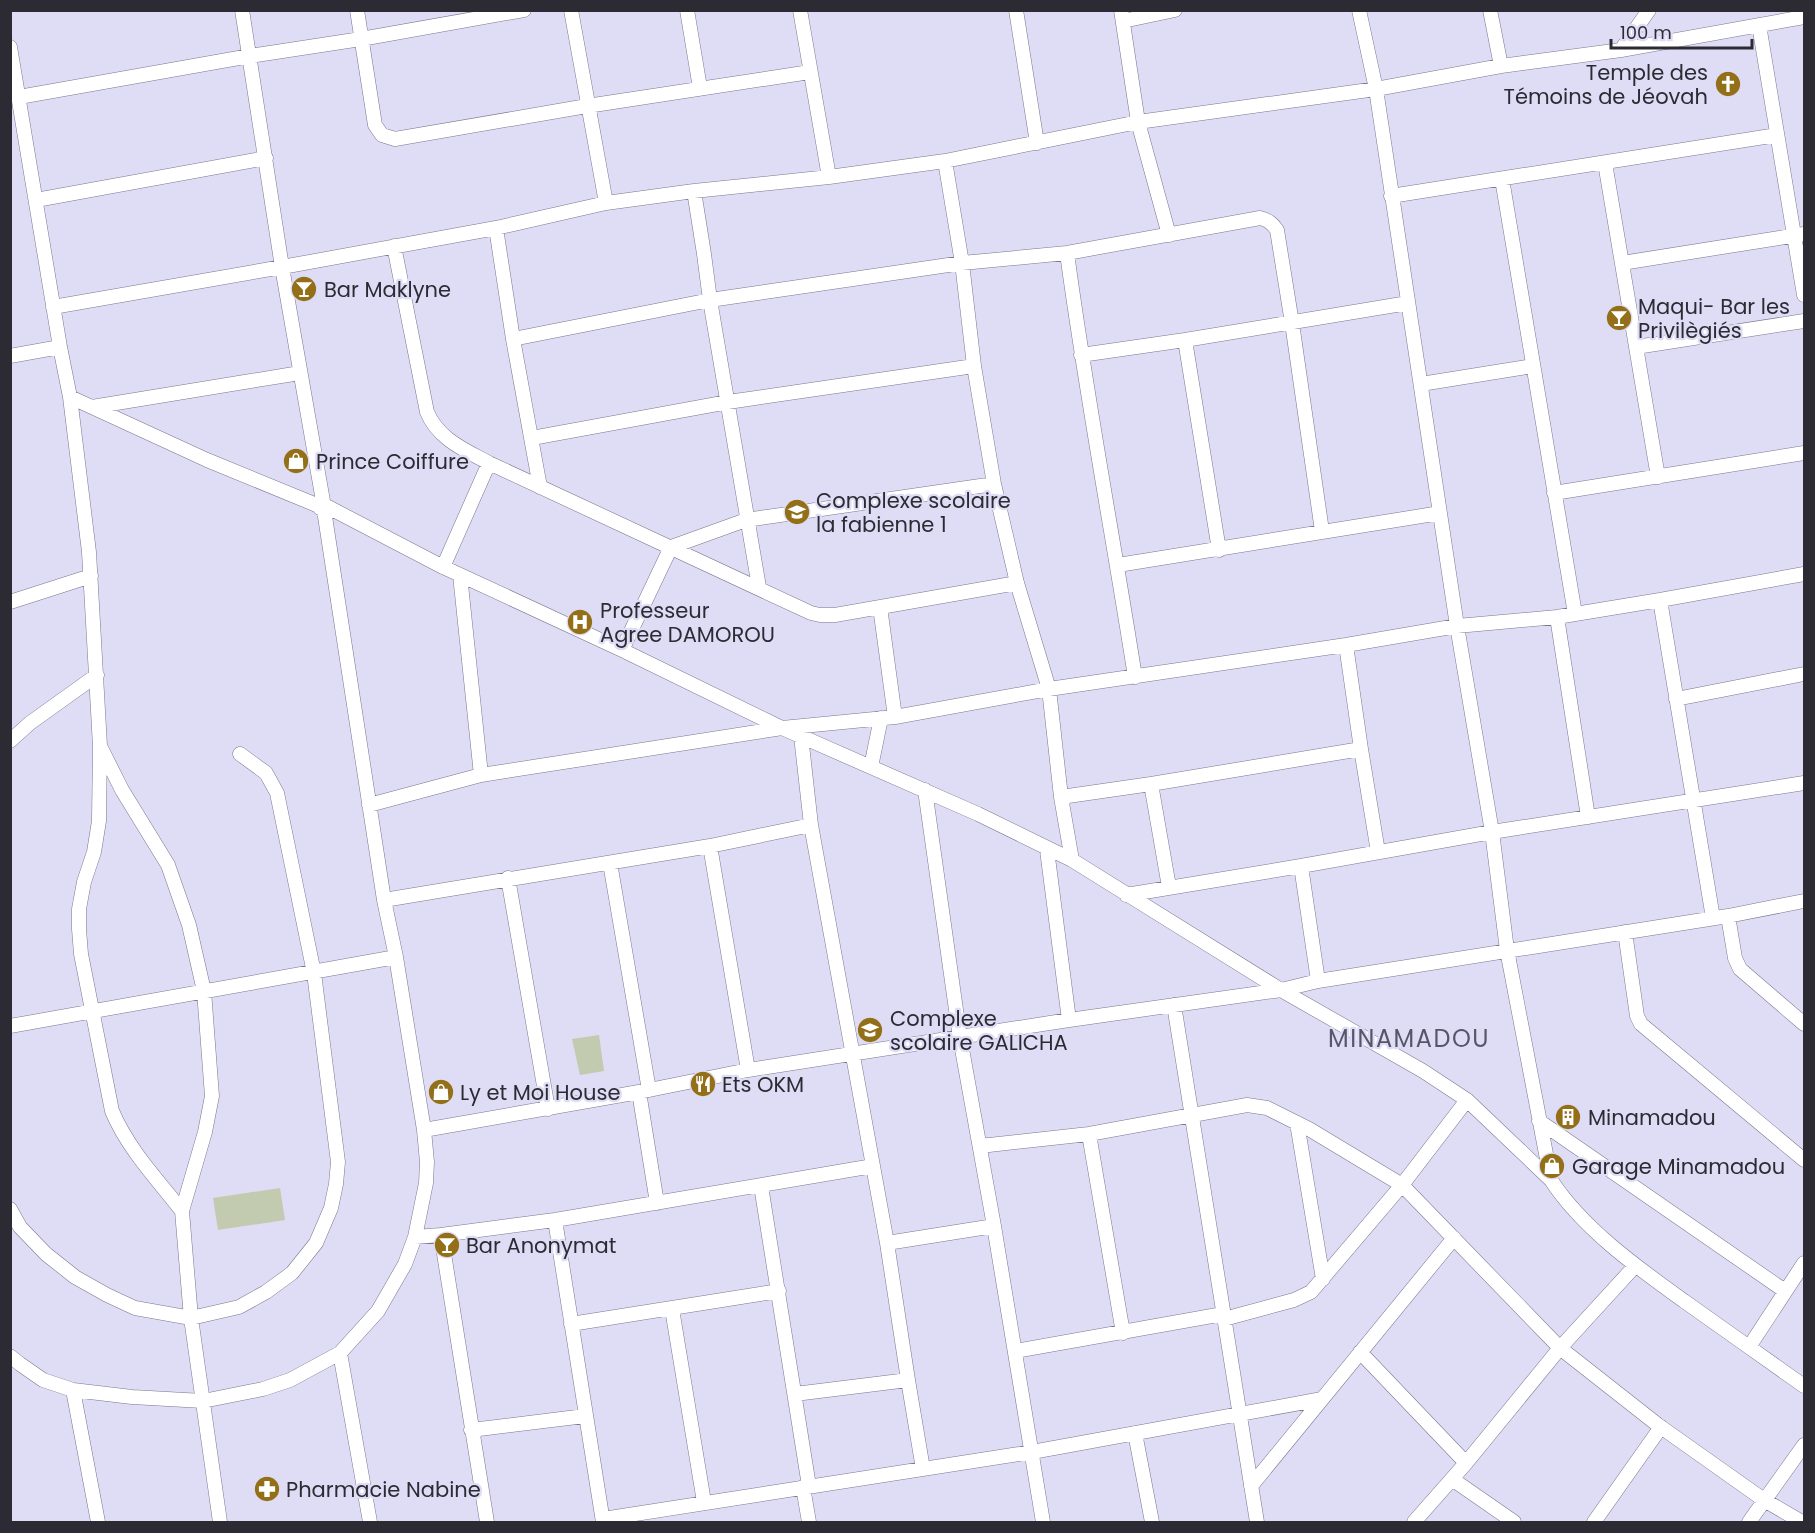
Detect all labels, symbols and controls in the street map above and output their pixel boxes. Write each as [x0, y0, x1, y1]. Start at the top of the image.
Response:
scale bar [1611, 12, 1752, 50]
text: 100 m [1620, 20, 1672, 45]
place label: Temple des Témoins de Jéovah [1504, 58, 1708, 111]
church icon: Temple des Témoins de Jéovah [1713, 69, 1743, 99]
bar icon: Bar Maklyne [289, 274, 319, 304]
place label: Bar Maklyne [324, 275, 451, 304]
place label: Maqui- Bar les Privilègiés [1638, 292, 1790, 345]
bar icon: Maqui- Bar les Privilègiés [1604, 303, 1634, 333]
shop icon: Prince Coiffure [281, 446, 311, 476]
place label: Prince Coiffure [316, 447, 469, 476]
place label: Complexe scolaire la fabienne 1 [816, 486, 1011, 539]
school or university icon: Complexe scolaire la fabienne 1 [782, 497, 812, 527]
place label: Professeur Agree DAMOROU [600, 596, 775, 649]
hospital icon: Professeur Agree DAMOROU [565, 607, 595, 637]
place label: Complexe scolaire GALICHA [890, 1004, 1068, 1057]
school or university icon: Complexe scolaire GALICHA [855, 1015, 885, 1045]
district label: MINAMADOU [1328, 1022, 1490, 1055]
restaurant icon: Ets OKM [688, 1069, 718, 1099]
place label: Ets OKM [722, 1070, 804, 1099]
shop icon: Ly et Moi House [426, 1077, 456, 1107]
place label: Ly et Moi House [460, 1078, 620, 1107]
building icon: Minamadou [1553, 1102, 1583, 1132]
place label: Minamadou [1588, 1103, 1716, 1132]
shop icon: Garage Minamadou [1537, 1151, 1567, 1181]
place label: Garage Minamadou [1572, 1152, 1785, 1181]
bar icon: Bar Anonymat [432, 1230, 462, 1260]
place label: Bar Anonymat [466, 1231, 616, 1260]
pharmacy icon: Pharmacie Nabine [252, 1474, 282, 1504]
place label: Pharmacie Nabine [286, 1475, 481, 1504]

